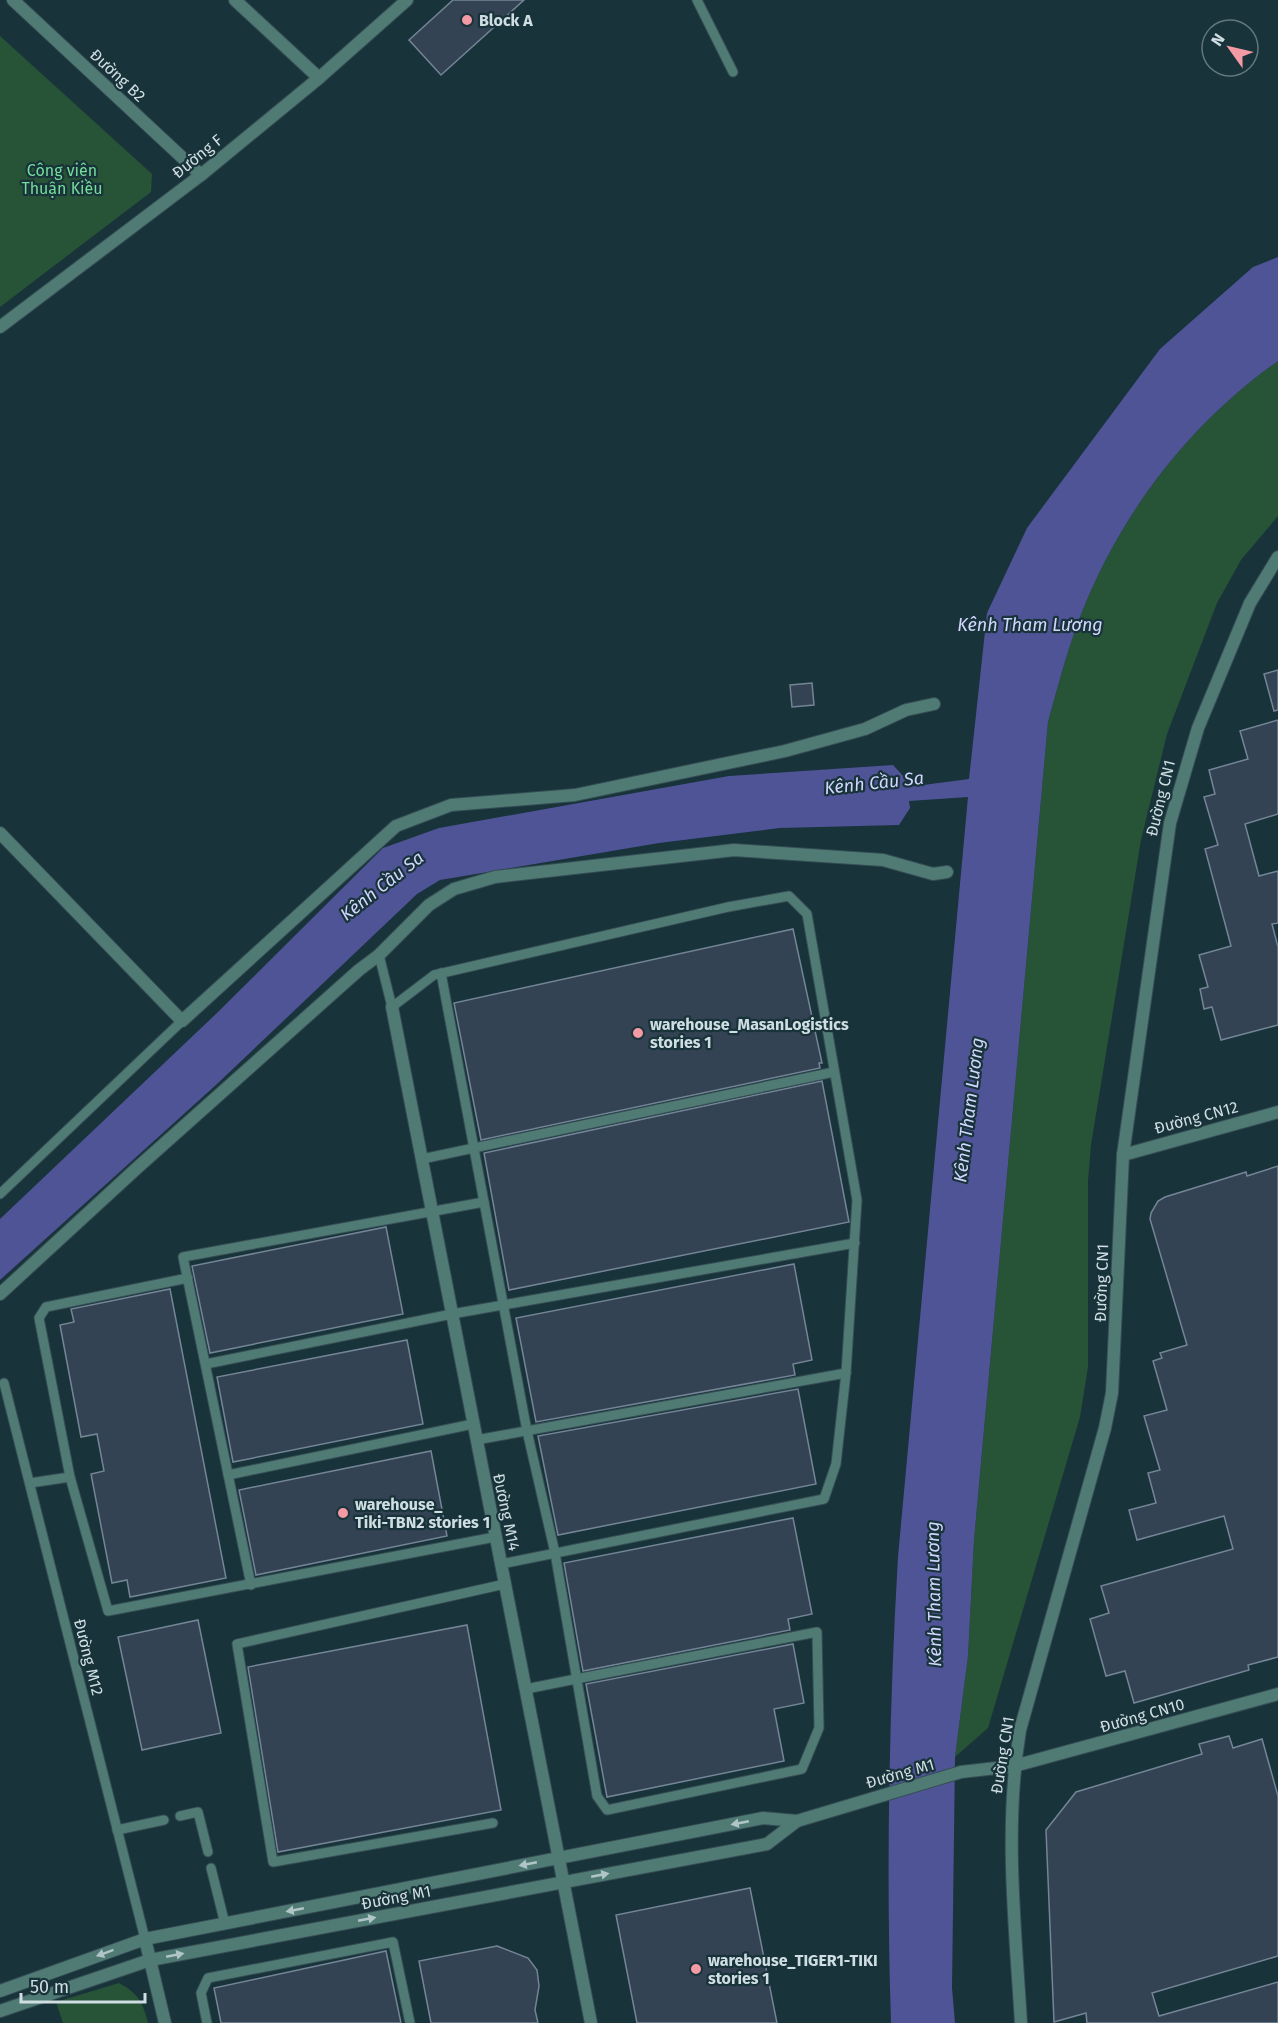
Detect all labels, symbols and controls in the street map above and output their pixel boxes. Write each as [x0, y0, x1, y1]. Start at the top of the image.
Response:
place label: Block A [479, 11, 533, 30]
marker: Block A [460, 13, 474, 27]
north arrow [1200, 18, 1260, 78]
text: N [1207, 30, 1229, 50]
street label: Đường B2 [86, 45, 149, 106]
street label: Đường F [168, 130, 226, 182]
park label: Công viên Thuận Kiều [21, 161, 103, 198]
water label: Kênh Tham Lương [957, 614, 1103, 636]
street label: Đường CN1 [1142, 758, 1179, 838]
water label: Kênh Cầu Sa [823, 767, 925, 799]
water label: Kênh Cầu Sa [336, 847, 428, 925]
place label: warehouse_MasanLogistics stories 1 [650, 1015, 849, 1052]
marker: warehouse_MasanLogistics stories 1 [631, 1026, 645, 1040]
water label: Kênh Tham Lương [949, 1036, 989, 1184]
street label: Đường CN12 [1152, 1097, 1240, 1138]
street label: Đường CN1 [1091, 1244, 1112, 1322]
street label: Đường M14 [489, 1472, 524, 1553]
place label: warehouse_ Tiki-TBN2 stories 1 [355, 1495, 490, 1532]
marker: warehouse_ Tiki-TBN2 stories 1 [336, 1506, 350, 1520]
water label: Kênh Tham Lương [922, 1521, 946, 1667]
street label: Đường M12 [70, 1617, 107, 1697]
street label: Đường CN10 [1098, 1694, 1187, 1737]
street label: Đường CN1 [987, 1715, 1018, 1795]
street label: Đường M1 [864, 1755, 937, 1792]
one-way arrow [730, 1819, 749, 1828]
one-way arrow [518, 1860, 537, 1869]
one-way arrow [591, 1871, 610, 1880]
street label: Đường M1 [360, 1881, 432, 1914]
one-way arrow [285, 1906, 304, 1915]
one-way arrow [358, 1914, 377, 1923]
one-way arrow [96, 1949, 114, 1959]
one-way arrow [166, 1950, 185, 1959]
place label: warehouse_TIGER1-TIKI stories 1 [708, 1951, 878, 1988]
marker: warehouse_TIGER1-TIKI stories 1 [689, 1962, 703, 1976]
scale bar [21, 1966, 146, 2004]
text: 50 m [30, 1976, 69, 1998]

